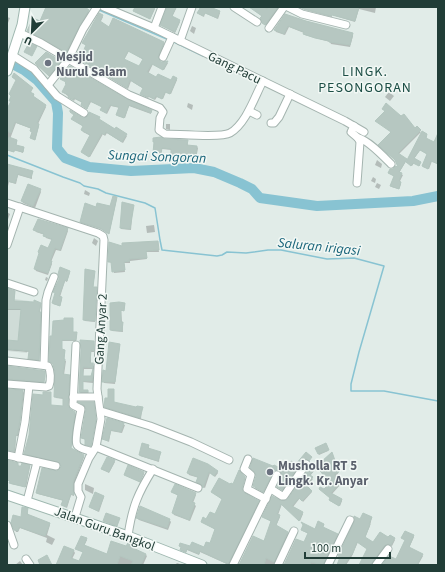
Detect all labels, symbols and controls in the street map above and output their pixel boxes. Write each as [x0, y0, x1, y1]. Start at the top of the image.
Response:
north arrow [12, 12, 52, 52]
text: U [22, 32, 35, 49]
street label: Gang Pacu [205, 47, 264, 89]
place label: Mesjid Nurul Salam [56, 48, 127, 81]
marker: Mesjid Nurul Salam [43, 58, 53, 68]
district label: LINGK. PESONGORAN [318, 62, 412, 98]
water label: Sungai Songoran [107, 145, 207, 169]
water label: Saluran irigasi [277, 233, 362, 261]
street label: Gang Anyar 2 [90, 293, 112, 365]
place label: Musholla RT 5 Lingk. Kr. Anyar [278, 457, 369, 490]
marker: Musholla RT 5 Lingk. Kr. Anyar [265, 467, 275, 477]
street label: Jalan Guru Bangkol [52, 502, 158, 556]
scale bar [305, 534, 390, 560]
text: 100 m [311, 540, 341, 557]

